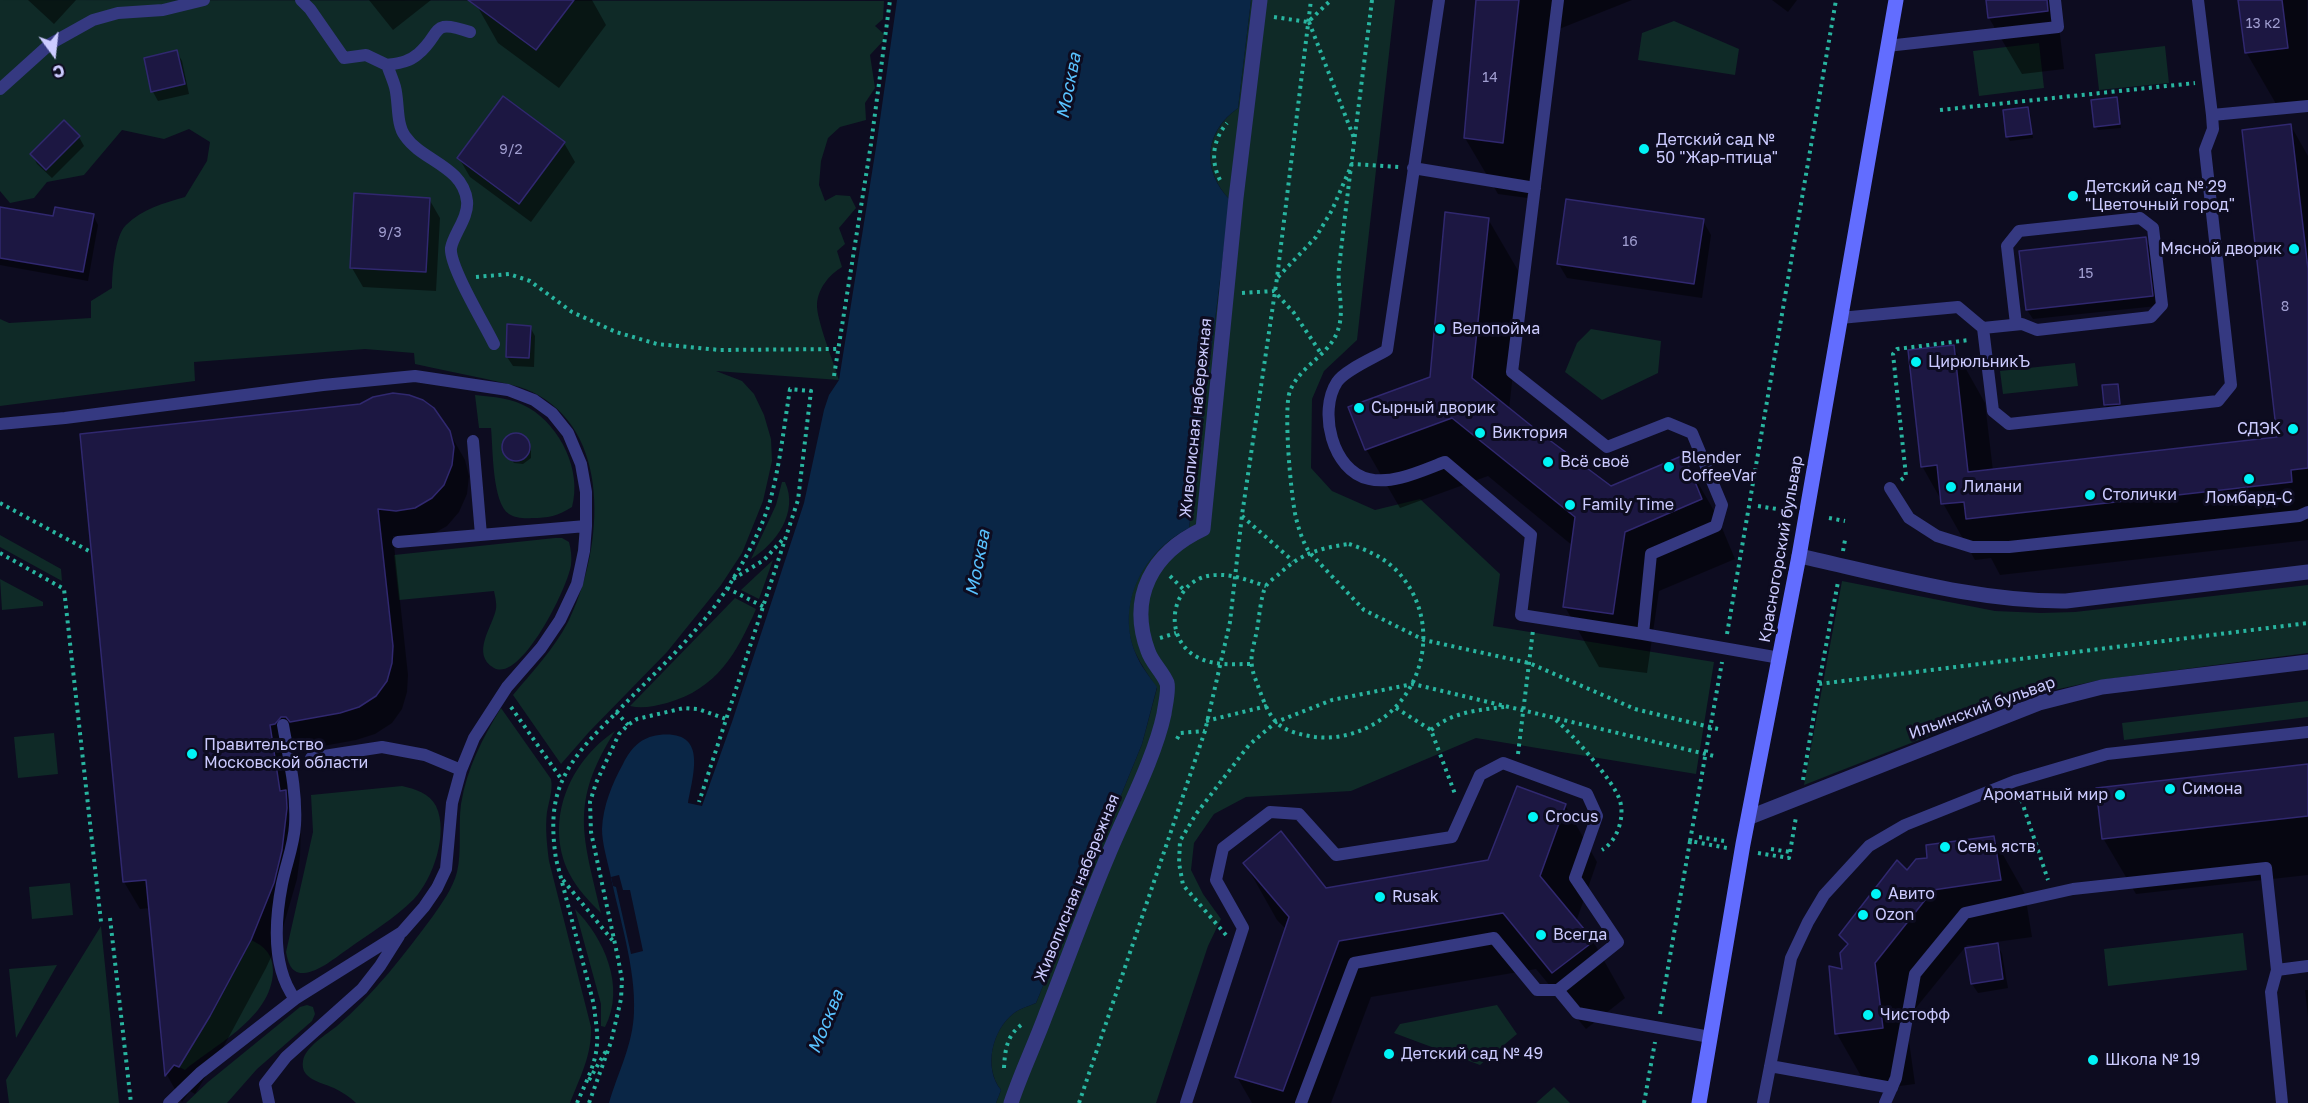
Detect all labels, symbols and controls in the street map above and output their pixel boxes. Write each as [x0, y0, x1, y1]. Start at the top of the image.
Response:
house number: 13 к2 [2246, 16, 2280, 32]
north arrow [24, 24, 84, 84]
water label: Москва [1052, 51, 1086, 121]
text: С [51, 60, 67, 83]
house number: 14 [1482, 70, 1498, 86]
place label: Детский сад № 50 "Жар-птица" [1656, 130, 1778, 168]
house number: 9/2 [499, 142, 523, 158]
marker: Детский сад № 50 "Жар-птица" [1637, 142, 1651, 156]
place label: Детский сад № 29 "Цветочный город" [2085, 177, 2235, 215]
marker: Детский сад № 29 "Цветочный город" [2066, 189, 2080, 203]
house number: 9/3 [378, 225, 402, 241]
house number: 16 [1622, 234, 1638, 250]
place label: Мясной дворик [2160, 239, 2282, 259]
marker: Мясной дворик [2287, 242, 2301, 256]
house number: 15 [2079, 266, 2093, 282]
house number: 8 [2281, 299, 2289, 315]
street label: Живописная набережная [1176, 317, 1216, 519]
place label: Велопойма [1452, 319, 1540, 339]
marker: Велопойма [1433, 322, 1447, 336]
place label: ЦирюльникЪ [1928, 352, 2030, 372]
marker: ЦирюльникЪ [1909, 355, 1923, 369]
place label: Сырный дворик [1371, 398, 1496, 418]
marker: Сырный дворик [1352, 401, 1366, 415]
place label: СДЭК [2237, 419, 2281, 439]
marker: СДЭК [2286, 422, 2300, 436]
place label: Виктория [1492, 423, 1568, 443]
marker: Виктория [1473, 426, 1487, 440]
place label: Blender CoffeeVar [1681, 448, 1757, 486]
place label: Всё своё [1560, 452, 1629, 472]
street label: Красногорский бульвар [1755, 454, 1807, 644]
marker: Всё своё [1541, 455, 1555, 469]
marker: Blender CoffeeVar [1662, 460, 1676, 474]
marker: Ломбард-С [2242, 472, 2256, 486]
place label: Лилани [1963, 477, 2022, 497]
marker: Лилани [1944, 480, 1958, 494]
place label: Столички [2102, 485, 2177, 505]
marker: Столички [2083, 488, 2097, 502]
place label: Ломбард-С [2205, 488, 2293, 508]
place label: Family Time [1582, 495, 1674, 515]
marker: Family Time [1563, 498, 1577, 512]
water label: Москва [961, 528, 995, 598]
street label: Ильинский бульвар [1906, 673, 2058, 743]
place label: Правительство Московской области [204, 735, 368, 773]
marker: Правительство Московской области [185, 747, 199, 761]
place label: Симона [2182, 779, 2243, 799]
marker: Симона [2163, 782, 2177, 796]
place label: Ароматный мир [1983, 785, 2108, 805]
marker: Ароматный мир [2113, 788, 2127, 802]
street label: Живописная набережная [1030, 791, 1124, 985]
place label: Crocus [1545, 807, 1598, 827]
marker: Crocus [1526, 810, 1540, 824]
place label: Семь яств [1957, 837, 2036, 857]
marker: Семь яств [1938, 840, 1952, 854]
place label: Авито [1888, 884, 1935, 904]
place label: Rusak [1392, 887, 1439, 907]
marker: Авито [1869, 887, 1883, 901]
marker: Rusak [1373, 890, 1387, 904]
place label: Ozon [1875, 905, 1914, 925]
marker: Ozon [1856, 908, 1870, 922]
place label: Всегда [1553, 925, 1607, 945]
marker: Всегда [1534, 928, 1548, 942]
water label: Москва [803, 987, 849, 1057]
place label: Чистофф [1880, 1005, 1950, 1025]
marker: Чистофф [1861, 1008, 1875, 1022]
place label: Детский сад № 49 [1401, 1044, 1543, 1064]
marker: Детский сад № 49 [1382, 1047, 1396, 1061]
place label: Школа № 19 [2105, 1050, 2200, 1070]
marker: Школа № 19 [2086, 1053, 2100, 1067]

